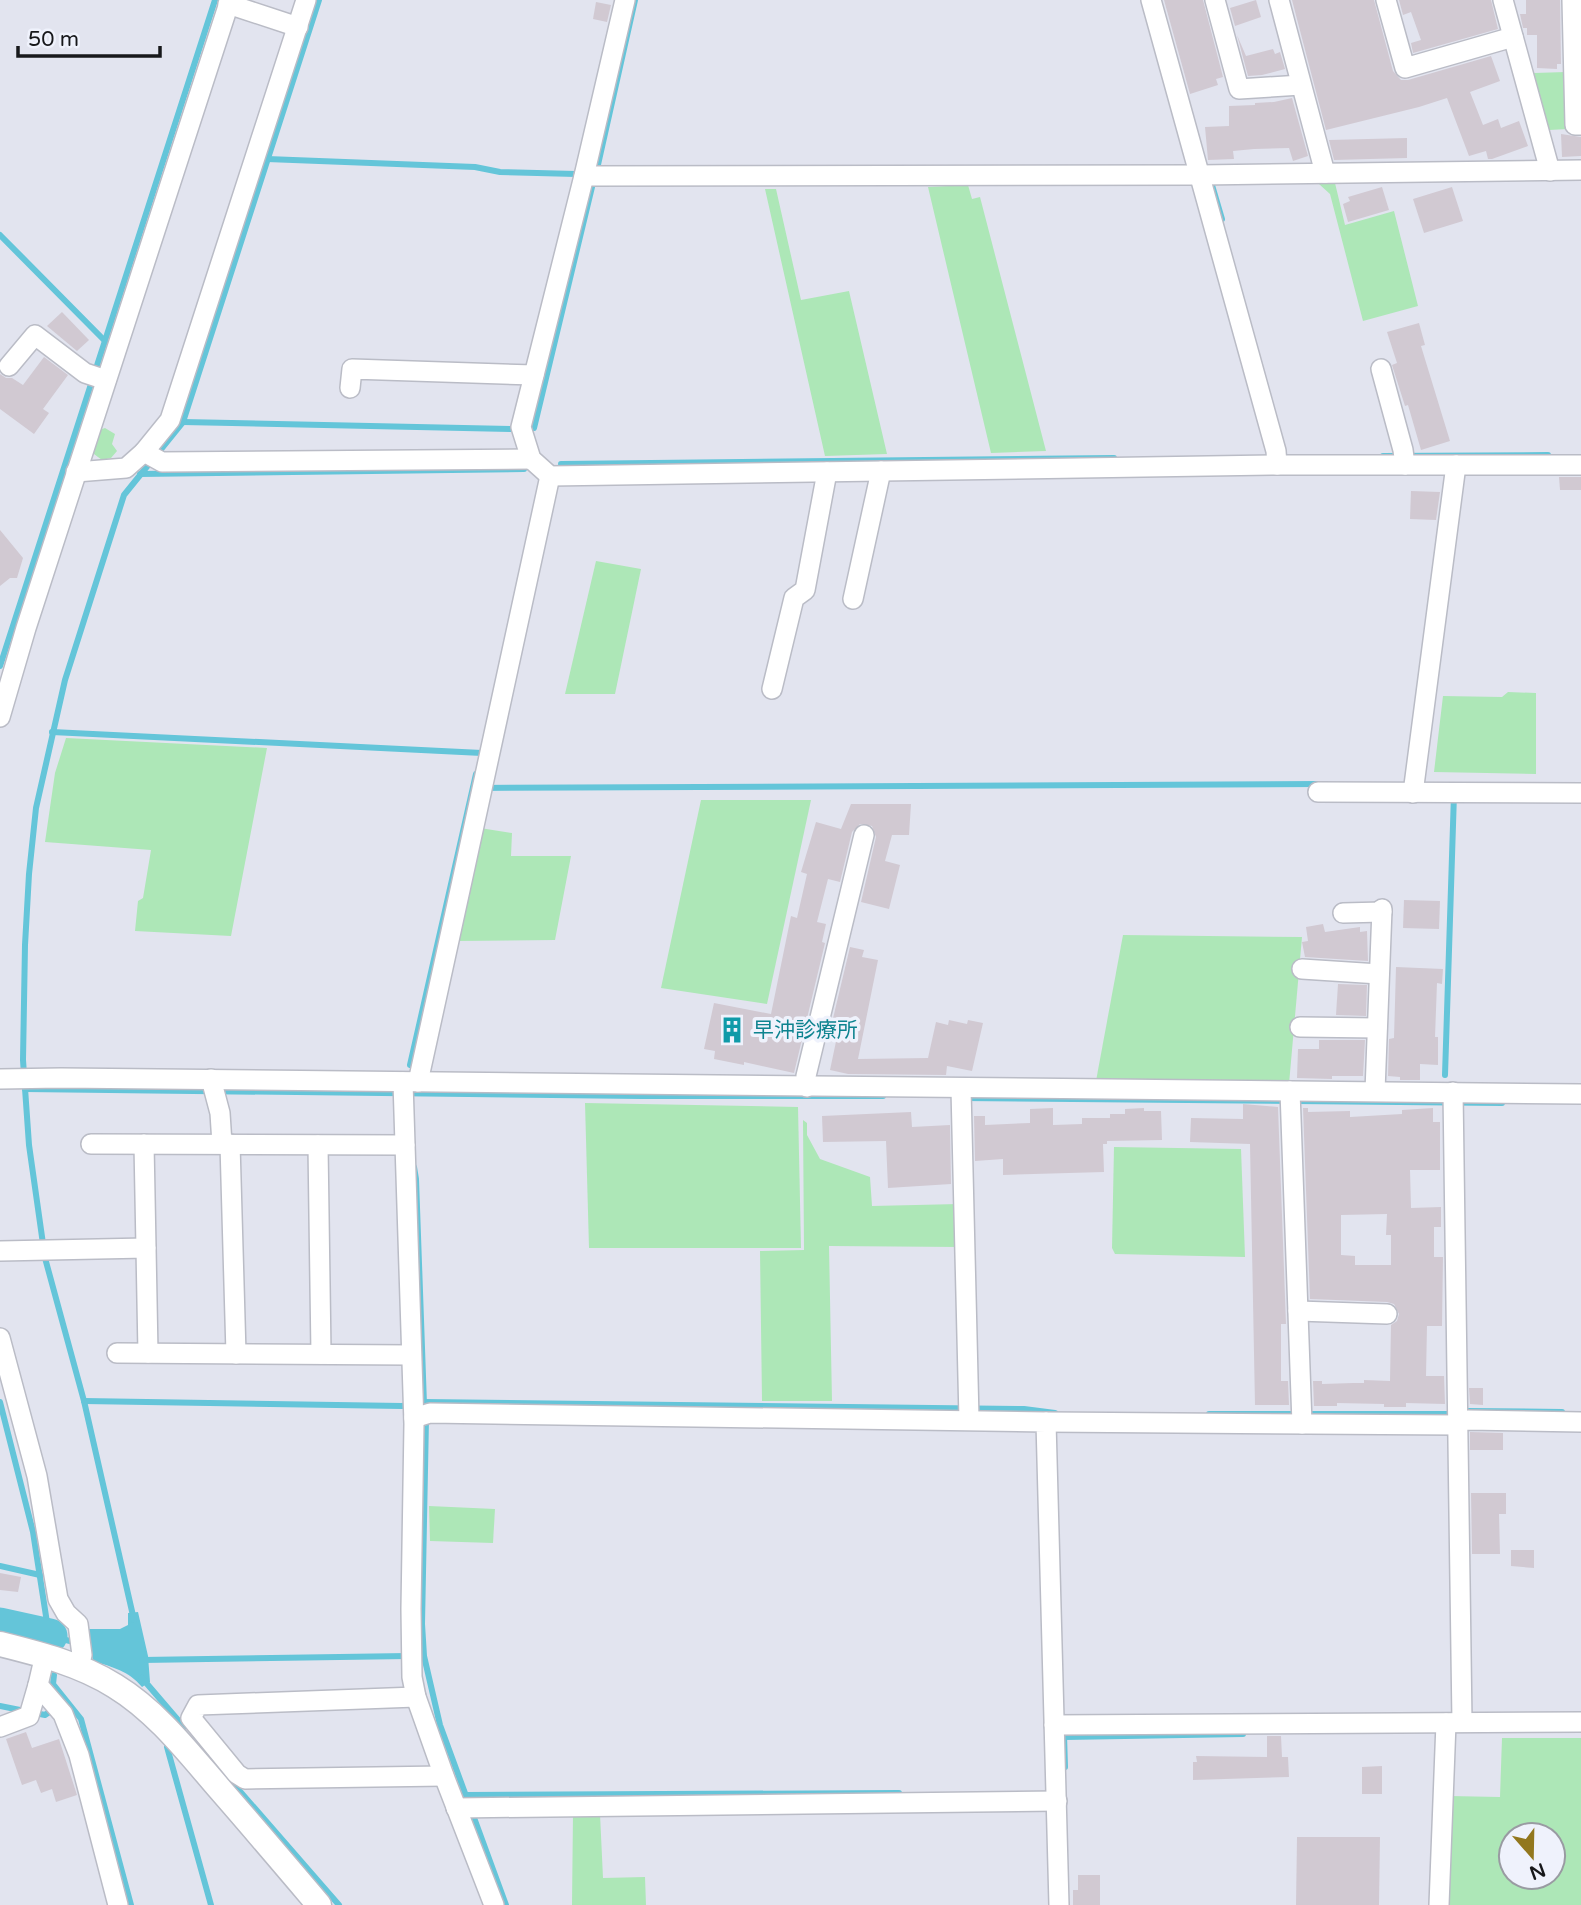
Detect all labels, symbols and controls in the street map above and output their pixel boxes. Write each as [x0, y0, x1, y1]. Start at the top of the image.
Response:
scale bar [18, 14, 159, 58]
text: 50 m [28, 27, 79, 52]
building icon: 早沖診療所 [717, 1015, 747, 1045]
place label: 早沖診療所 [753, 1018, 858, 1043]
north arrow [1497, 1821, 1567, 1891]
text: N [1527, 1858, 1548, 1884]

